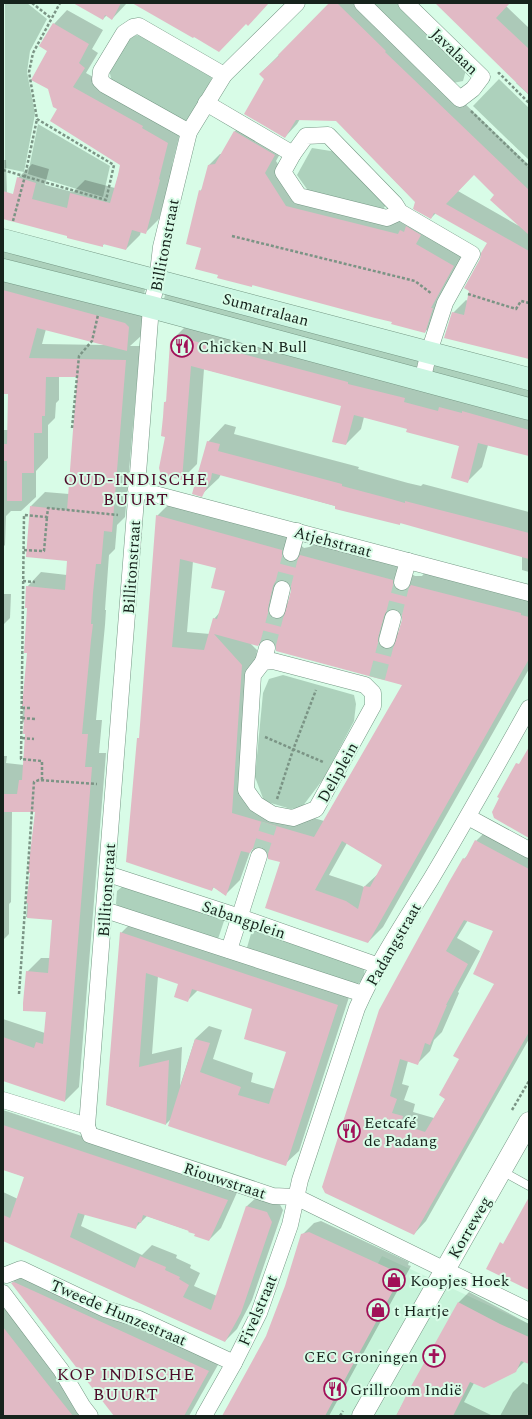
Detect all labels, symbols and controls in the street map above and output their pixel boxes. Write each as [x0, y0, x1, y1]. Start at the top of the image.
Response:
street label: Javalaan [425, 23, 484, 81]
street label: Billitonstraat [144, 196, 186, 294]
street label: Sumatralaan [220, 287, 312, 333]
restaurant icon: Chicken N Bull [169, 333, 195, 359]
place label: Chicken N Bull [198, 335, 307, 359]
district label: OUD-INDISCHE BUURT [64, 467, 208, 513]
street label: Billitonstraat [117, 519, 147, 615]
street label: Atjehstraat [291, 520, 375, 564]
street label: Deliplein [311, 738, 364, 807]
street label: Billitonstraat [92, 842, 122, 938]
street label: Sabangplein [199, 894, 289, 945]
street label: Padangstraat [360, 898, 428, 991]
place label: Eetcafé de Padang [364, 1111, 437, 1153]
restaurant icon: Eetcafé de Padang [336, 1118, 362, 1144]
street label: Riouwstraat [180, 1156, 269, 1206]
street label: Korreweg [442, 1192, 497, 1263]
shop icon: Koopjes Hoek [381, 1267, 407, 1293]
place label: Koopjes Hoek [410, 1269, 510, 1293]
street label: Fivelstraat [232, 1271, 284, 1350]
street label: Tweede Hunzestraat [47, 1273, 191, 1353]
shop icon: t Hartje [365, 1297, 391, 1323]
place label: t Hartje [394, 1299, 449, 1323]
church icon: CEC Groningen [421, 1343, 447, 1369]
place label: CEC Groningen [304, 1345, 418, 1369]
district label: KOP INDISCHE BUURT [57, 1362, 195, 1408]
restaurant icon: Grillroom Indië [322, 1376, 348, 1402]
place label: Grillroom Indië [350, 1378, 462, 1402]

